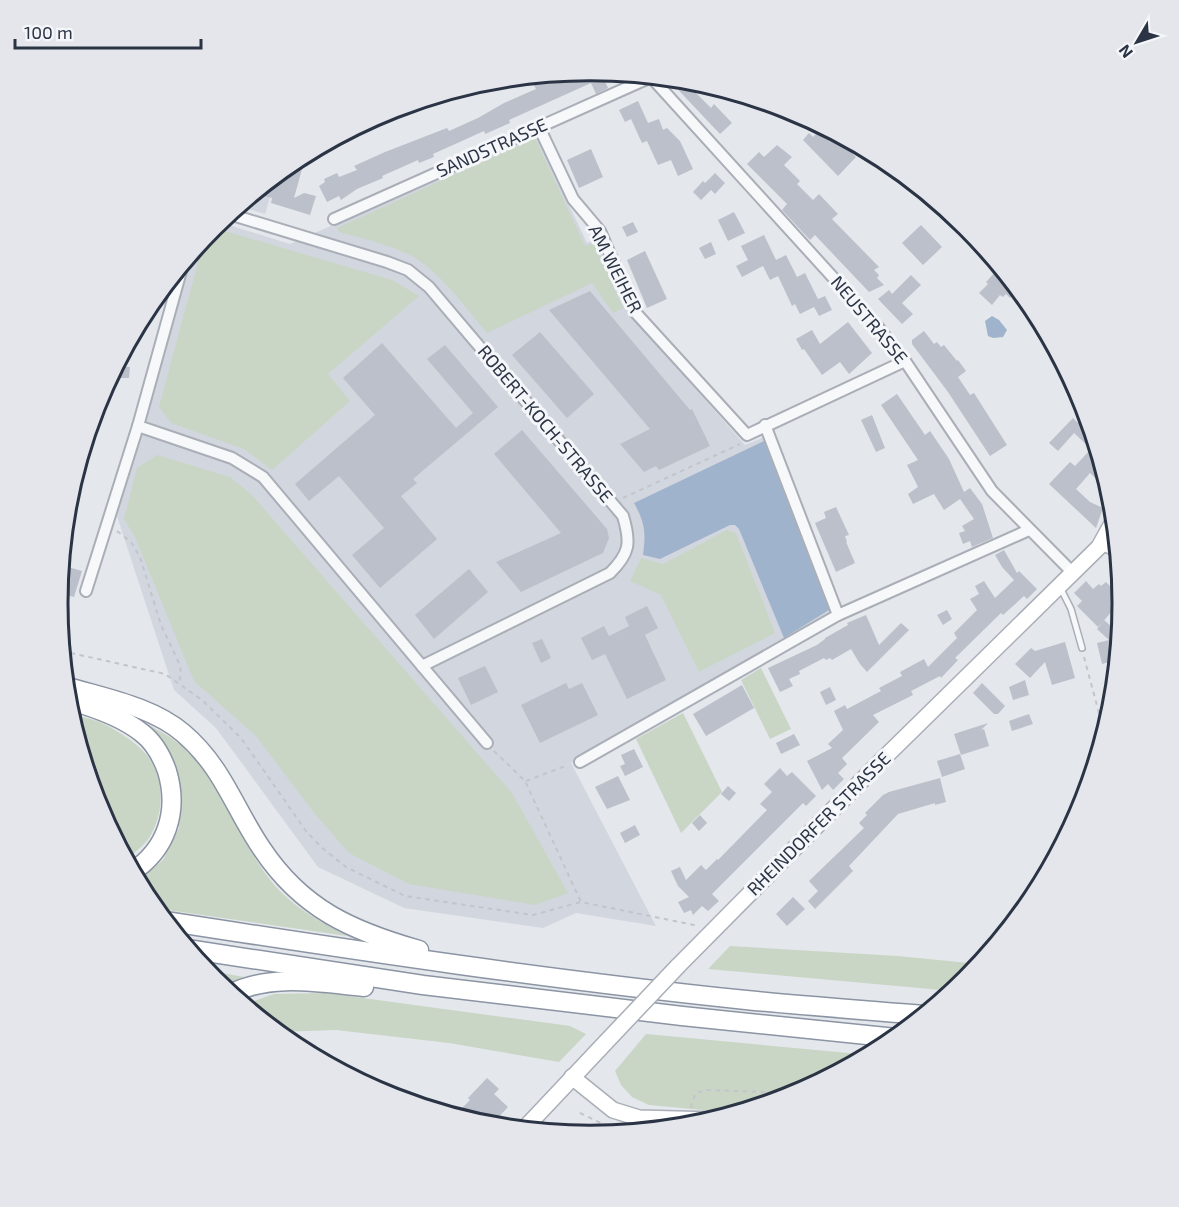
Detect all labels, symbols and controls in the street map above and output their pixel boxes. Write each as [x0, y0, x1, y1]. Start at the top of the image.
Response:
scale bar [15, 12, 201, 50]
north arrow [1107, 12, 1167, 72]
text: 100 m [24, 21, 73, 43]
text: N [1114, 41, 1136, 62]
street label: SANDSTRASSE [433, 113, 550, 181]
street label: AM WEIHER [584, 221, 647, 316]
street label: NEUSTRASSE [827, 271, 913, 368]
street label: ROBERT-KOCH-STRASSE [474, 340, 618, 506]
street label: RHEINDORFER STRASSE [742, 747, 895, 900]

